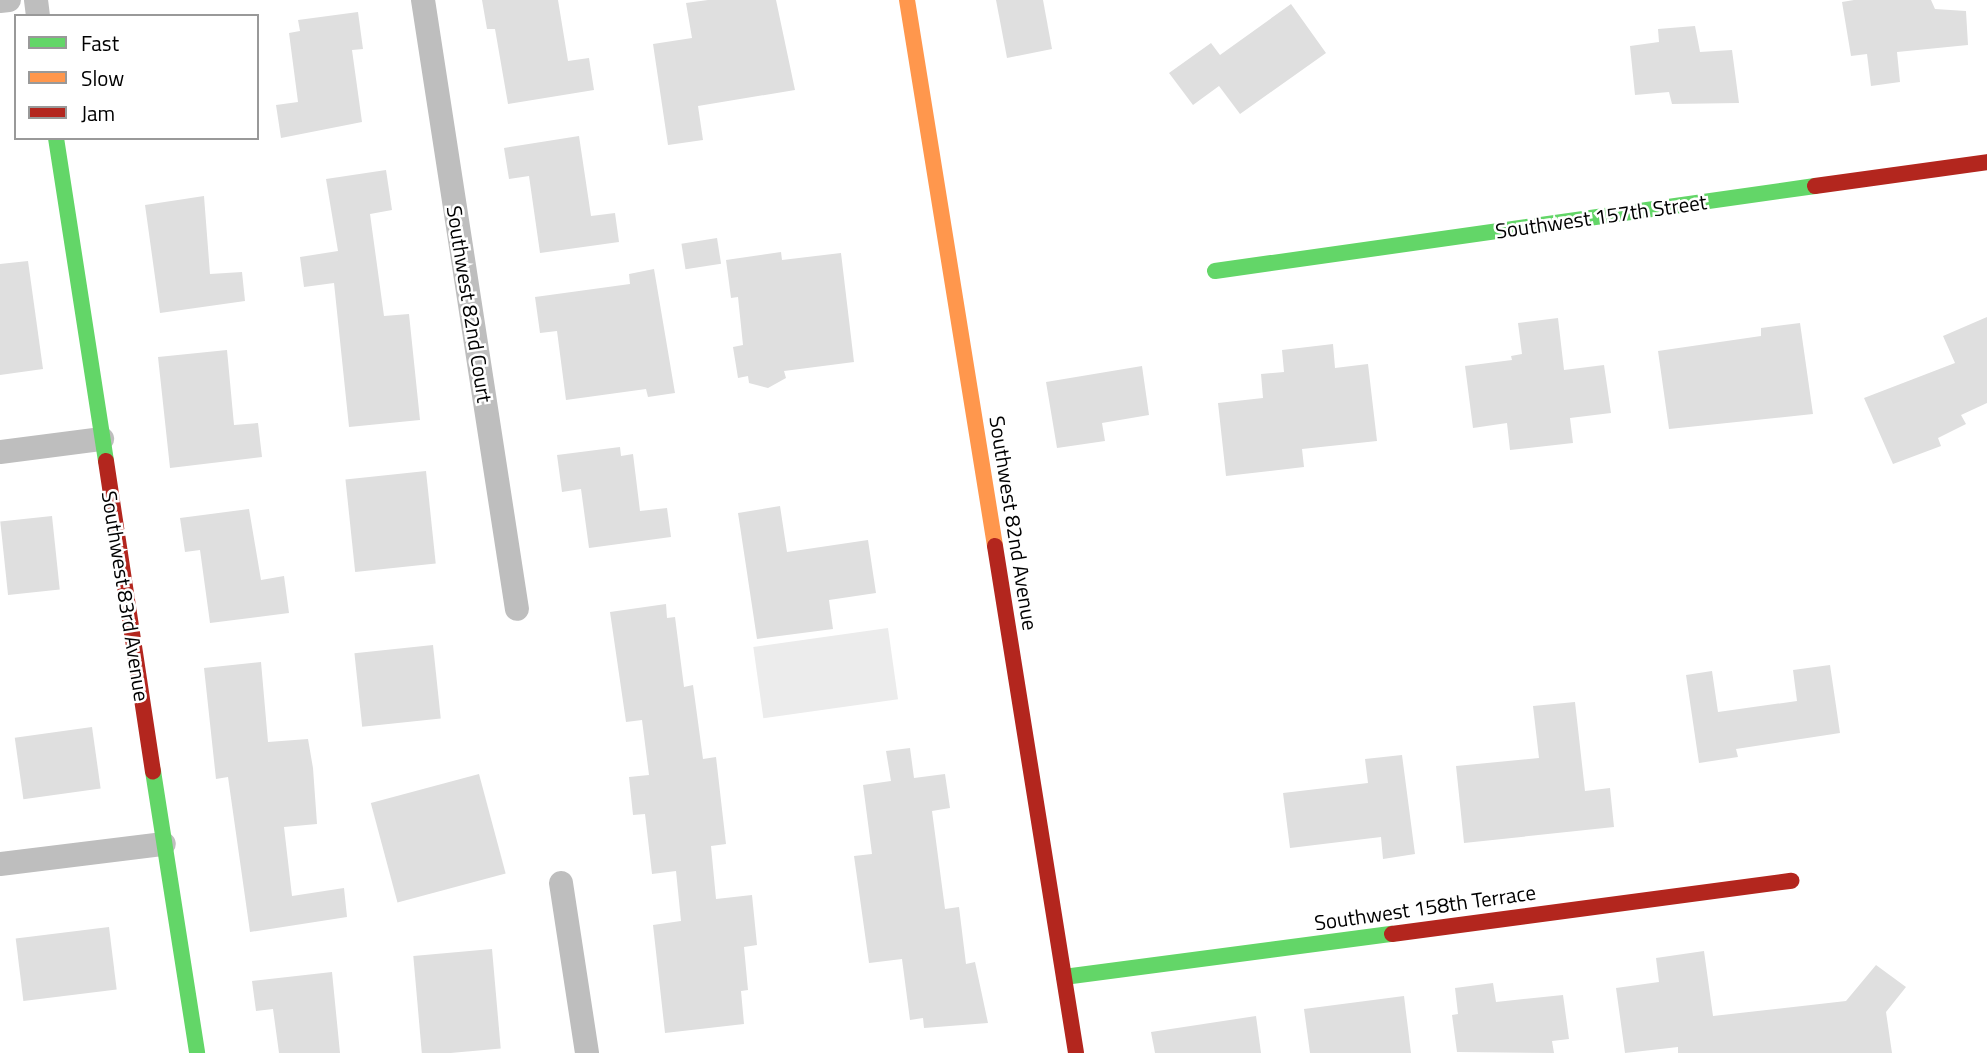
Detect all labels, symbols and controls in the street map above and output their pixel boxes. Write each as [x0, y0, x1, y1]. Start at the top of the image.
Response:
legend [14, 14, 259, 140]
text: Fast [81, 27, 119, 59]
text: Slow [81, 62, 124, 94]
text: Jam [81, 97, 115, 129]
street label: Southwest 157th Street [1494, 189, 1708, 243]
street label: Southwest 82nd Court [442, 204, 498, 404]
street label: Southwest 82nd Avenue [985, 414, 1043, 632]
street label: Southwest 83rd Avenue [97, 489, 155, 703]
street label: Southwest 158th Terrace [1313, 879, 1537, 935]

